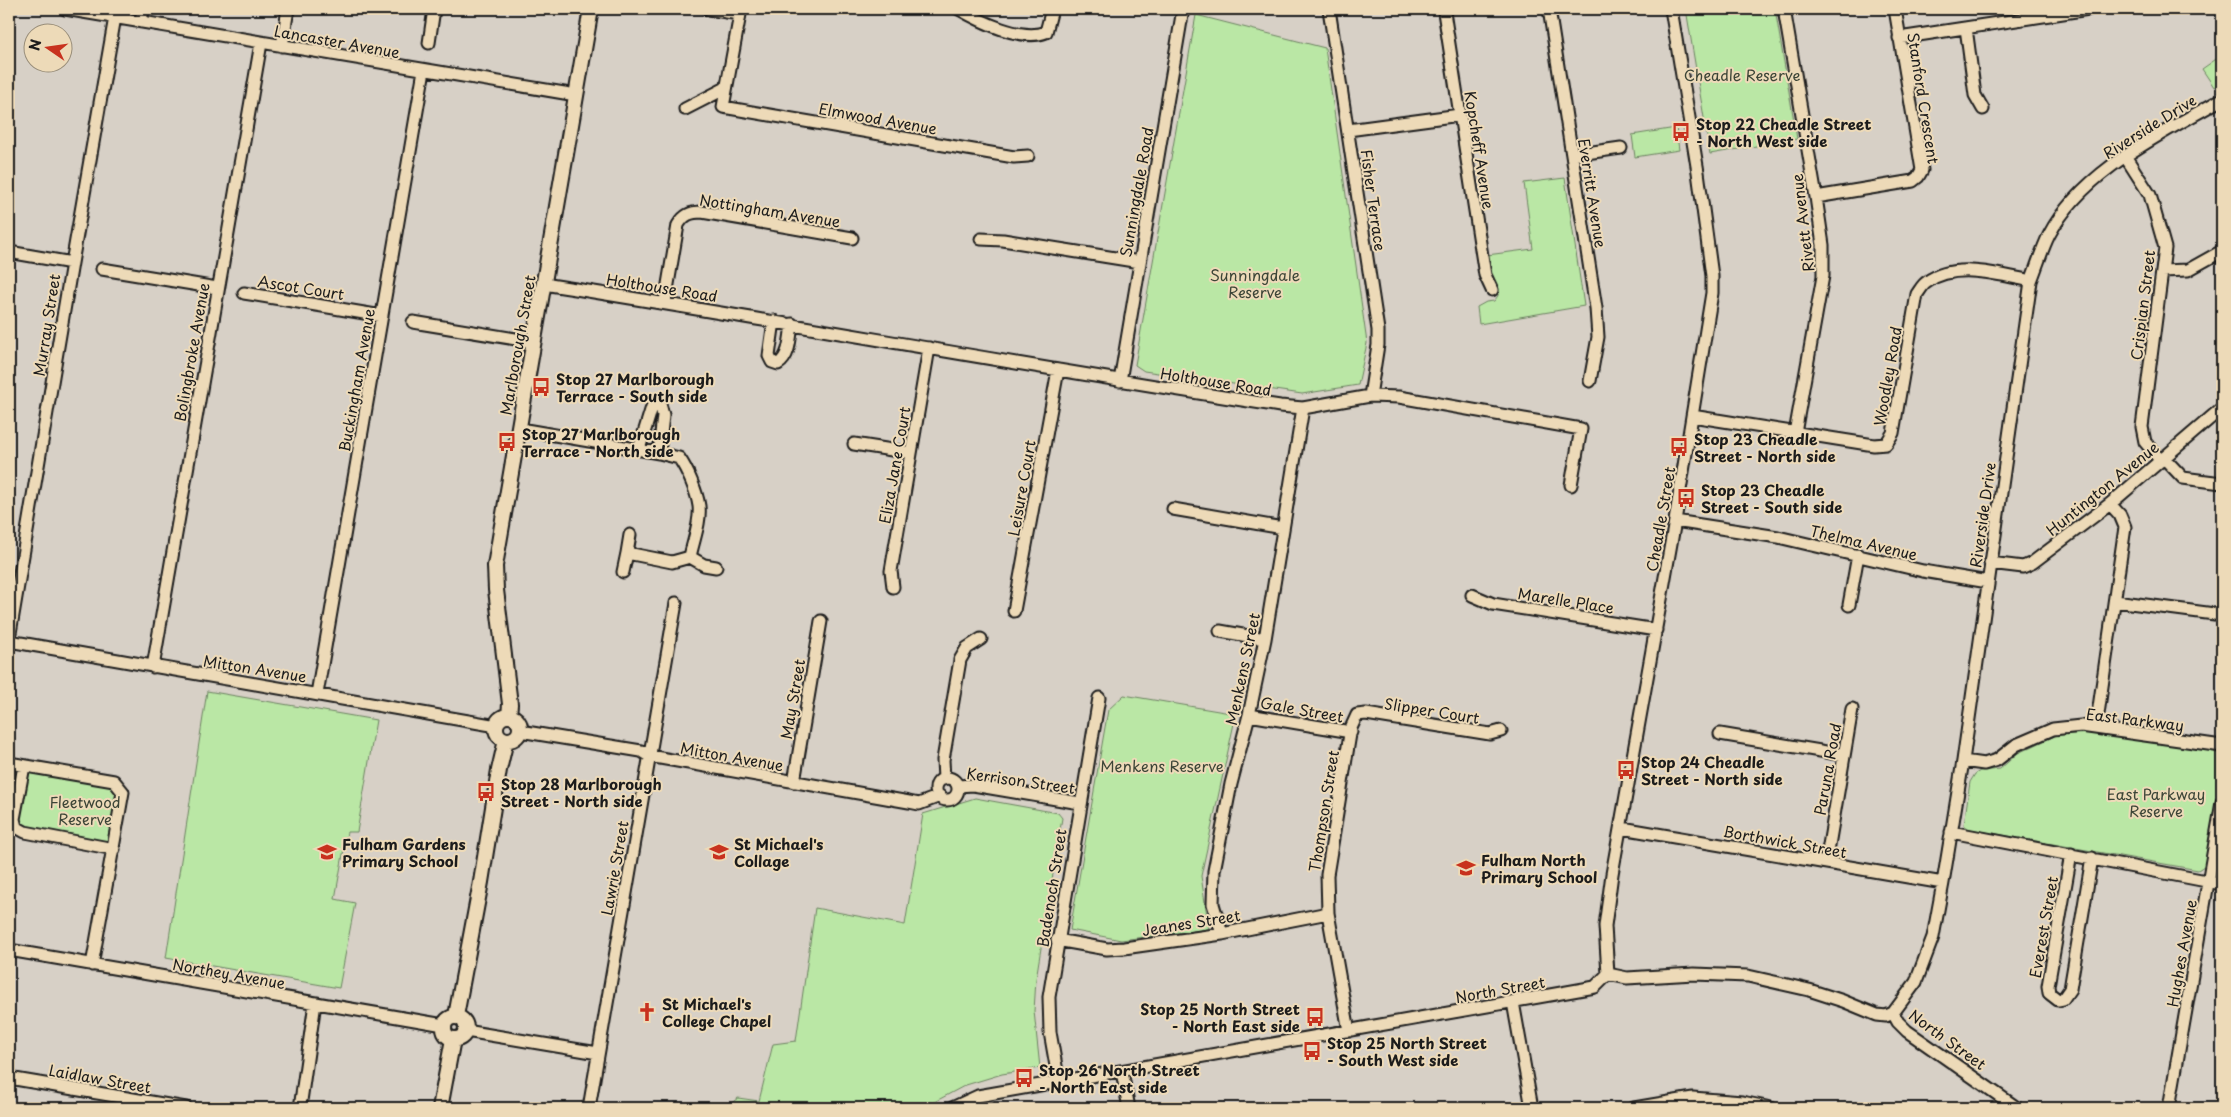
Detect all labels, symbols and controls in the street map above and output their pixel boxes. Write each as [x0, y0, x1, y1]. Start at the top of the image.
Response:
street label: Lancaster Avenue [272, 19, 402, 63]
north arrow [22, 22, 72, 72]
street label: Stanford Crescent [1902, 31, 1946, 165]
text: N [23, 37, 46, 53]
park label: Cheadle Reserve [1684, 63, 1800, 86]
street label: Riverside Drive [2098, 88, 2200, 164]
street label: Kopcheff Avenue [1459, 89, 1501, 211]
street label: Elmwood Avenue [817, 96, 939, 140]
place label: Stop 22 Cheadle Street - North West side [1696, 112, 1871, 152]
bus stop icon: Stop 22 Cheadle Street - North West side [1670, 121, 1692, 143]
street label: Sunningdale Road [1113, 125, 1159, 259]
street label: Everritt Avenue [1573, 137, 1613, 249]
street label: Fisher Terrace [1355, 148, 1393, 252]
street label: Rivett Avenue [1785, 173, 1819, 273]
street label: Nottingham Avenue [698, 188, 842, 232]
street label: Crispian Street [2124, 249, 2160, 361]
park label: Sunningdale Reserve [1210, 263, 1300, 303]
street label: Holthouse Road [605, 267, 719, 307]
street label: Ascot Court [256, 269, 346, 305]
street label: Murray Street [27, 272, 65, 378]
street label: Marlborough Street [493, 273, 541, 417]
street label: Bolingbroke Avenue [167, 281, 215, 423]
street label: Buckingham Avenue [332, 307, 380, 453]
street label: Woodley Road [1867, 324, 1907, 428]
street label: Holthouse Road [1159, 361, 1273, 401]
place label: Stop 27 Marlborough Terrace - South side [556, 367, 714, 407]
bus stop icon: Stop 27 Marlborough Terrace - South side [530, 376, 552, 398]
street label: Eliza Jane Court [872, 405, 916, 525]
place label: Stop 27 Marlborough Terrace - North side [522, 422, 680, 462]
place label: Stop 23 Cheadle Street - North side [1694, 427, 1836, 467]
bus stop icon: Stop 27 Marlborough Terrace - North side [496, 431, 518, 453]
street label: Huntington Avenue [2041, 435, 2163, 541]
bus stop icon: Stop 23 Cheadle Street - North side [1668, 436, 1690, 458]
street label: Leisure Court [1001, 438, 1041, 538]
street label: Riverside Drive [1963, 461, 2001, 569]
street label: Cheadle Street [1639, 465, 1681, 573]
place label: Stop 23 Cheadle Street - South side [1701, 478, 1842, 518]
bus stop icon: Stop 23 Cheadle Street - South side [1675, 487, 1697, 509]
street label: Thelma Avenue [1808, 519, 1920, 565]
street label: Marelle Place [1516, 581, 1616, 619]
street label: Menkens Street [1219, 611, 1265, 727]
street label: Mitton Avenue [202, 648, 308, 688]
street label: May Street [774, 657, 810, 741]
street label: Gale Street [1259, 690, 1345, 728]
street label: Slipper Court [1383, 691, 1481, 729]
street label: East Parkway [2085, 702, 2185, 736]
street label: Paruna Road [1808, 721, 1846, 817]
street label: Mitton Avenue [679, 736, 785, 776]
street label: Thompson Street [1302, 748, 1344, 873]
place label: Stop 24 Cheadle Street - North side [1641, 750, 1783, 790]
park label: Menkens Reserve [1100, 754, 1224, 777]
bus stop icon: Stop 24 Cheadle Street - North side [1615, 759, 1637, 781]
street label: Kerrison Street [965, 761, 1077, 799]
place label: Stop 28 Marlborough Street - North side [501, 772, 662, 812]
bus stop icon: Stop 28 Marlborough Street - North side [475, 781, 497, 803]
park label: East Parkway Reserve [2107, 782, 2205, 822]
park label: Fleetwood Reserve [49, 790, 121, 830]
street label: Lawrie Street [594, 819, 634, 917]
street label: Borthwick Street [1721, 819, 1849, 863]
street label: Badenoch Street [1030, 827, 1072, 949]
place label: Fulham Gardens Primary School [342, 832, 466, 872]
place label: St Michael's Collage [734, 832, 824, 872]
school or university icon: Fulham Gardens Primary School [316, 841, 338, 863]
school or university icon: St Michael's Collage [708, 841, 730, 863]
place label: Fulham North Primary School [1481, 848, 1597, 888]
school or university icon: Fulham North Primary School [1455, 857, 1477, 879]
street label: Everest Street [2023, 874, 2063, 980]
street label: Hughes Avenue [2160, 898, 2202, 1008]
street label: Jeanes Street [1140, 903, 1242, 941]
street label: Northey Avenue [171, 952, 287, 994]
street label: North Street [1453, 970, 1547, 1008]
place label: St Michael's College Chapel [662, 992, 771, 1032]
place label: Stop 25 North Street - North East side [1140, 997, 1300, 1037]
church icon: St Michael's College Chapel [636, 1001, 658, 1023]
street label: North Street [1905, 1003, 1991, 1075]
bus stop icon: Stop 25 North Street - North East side [1304, 1006, 1326, 1028]
place label: Stop 25 North Street - South West side [1327, 1031, 1487, 1071]
bus stop icon: Stop 25 North Street - South West side [1301, 1040, 1323, 1062]
street label: Laidlaw Street [47, 1058, 153, 1098]
place label: Stop 26 North Street - North East side [1039, 1058, 1200, 1098]
bus stop icon: Stop 26 North Street - North East side [1013, 1067, 1035, 1089]

